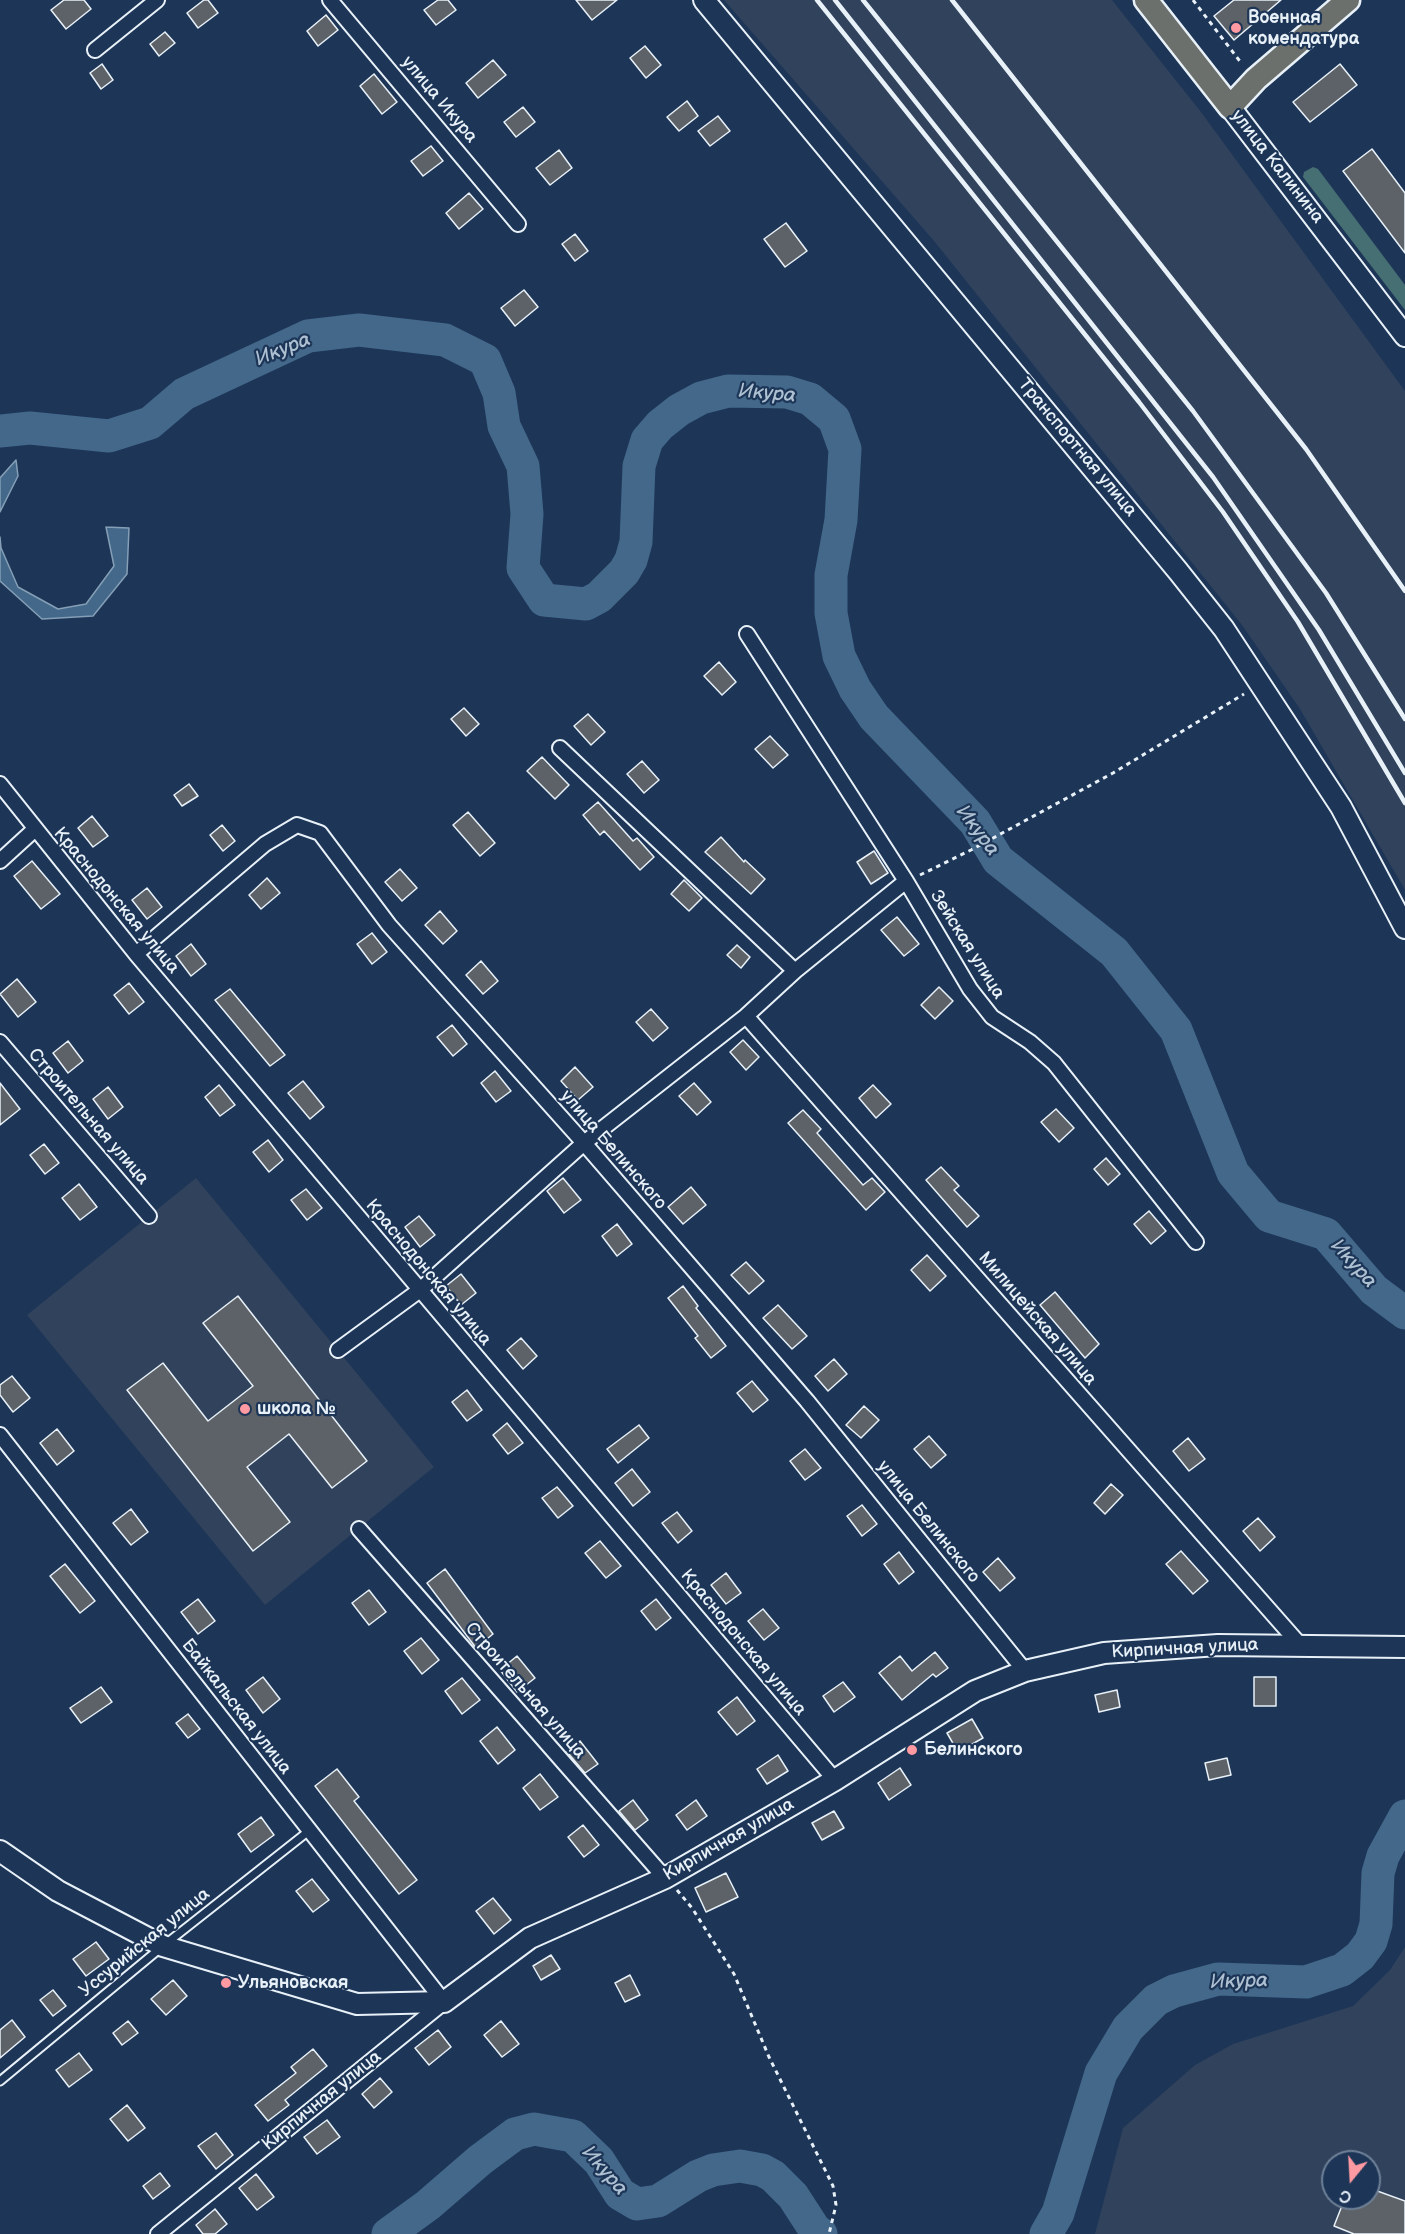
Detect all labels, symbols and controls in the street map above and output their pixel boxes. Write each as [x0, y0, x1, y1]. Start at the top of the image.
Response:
place label: Военная комендатура [1248, 7, 1359, 50]
marker: Военная комендатура [1229, 21, 1243, 35]
street label: улица Икура [396, 52, 482, 148]
street label: улица Калинина [1226, 106, 1328, 228]
water label: Икура [252, 328, 314, 372]
street label: Транспортная улица [1013, 375, 1141, 521]
water label: Икура [737, 380, 797, 408]
water label: Икура [950, 801, 1004, 861]
street label: Краснодонская улица [49, 823, 183, 979]
street label: Зейская улица [925, 887, 1009, 1003]
street label: Строительная улица [23, 1045, 153, 1189]
street label: улица Белинского [555, 1086, 671, 1214]
street label: Краснодонская улица [361, 1195, 495, 1351]
water label: Икура [1325, 1235, 1381, 1293]
street label: Милицейская улица [973, 1248, 1101, 1390]
place label: школа № [257, 1398, 336, 1420]
marker: школа № [238, 1402, 252, 1416]
street label: улица Белинского [872, 1456, 984, 1588]
street label: Краснодонская улица [676, 1565, 810, 1721]
street label: Строительная улица [460, 1619, 590, 1763]
street label: Кирпичная улица [1111, 1634, 1259, 1664]
street label: Байкальская улица [176, 1635, 296, 1779]
place label: Белинского [924, 1739, 1022, 1761]
marker: Белинского [905, 1743, 919, 1757]
street label: Кирпичная улица [660, 1794, 798, 1886]
street label: Уссурийская улица [75, 1884, 215, 2002]
water label: Икура [1210, 1969, 1268, 1995]
place label: Ульяновская [238, 1972, 348, 1994]
marker: Ульяновская [219, 1976, 233, 1990]
street label: Кирпичная улица [258, 2046, 386, 2156]
water label: Икура [576, 2141, 632, 2201]
north arrow [1321, 2150, 1381, 2210]
text: С [1338, 2185, 1354, 2206]

